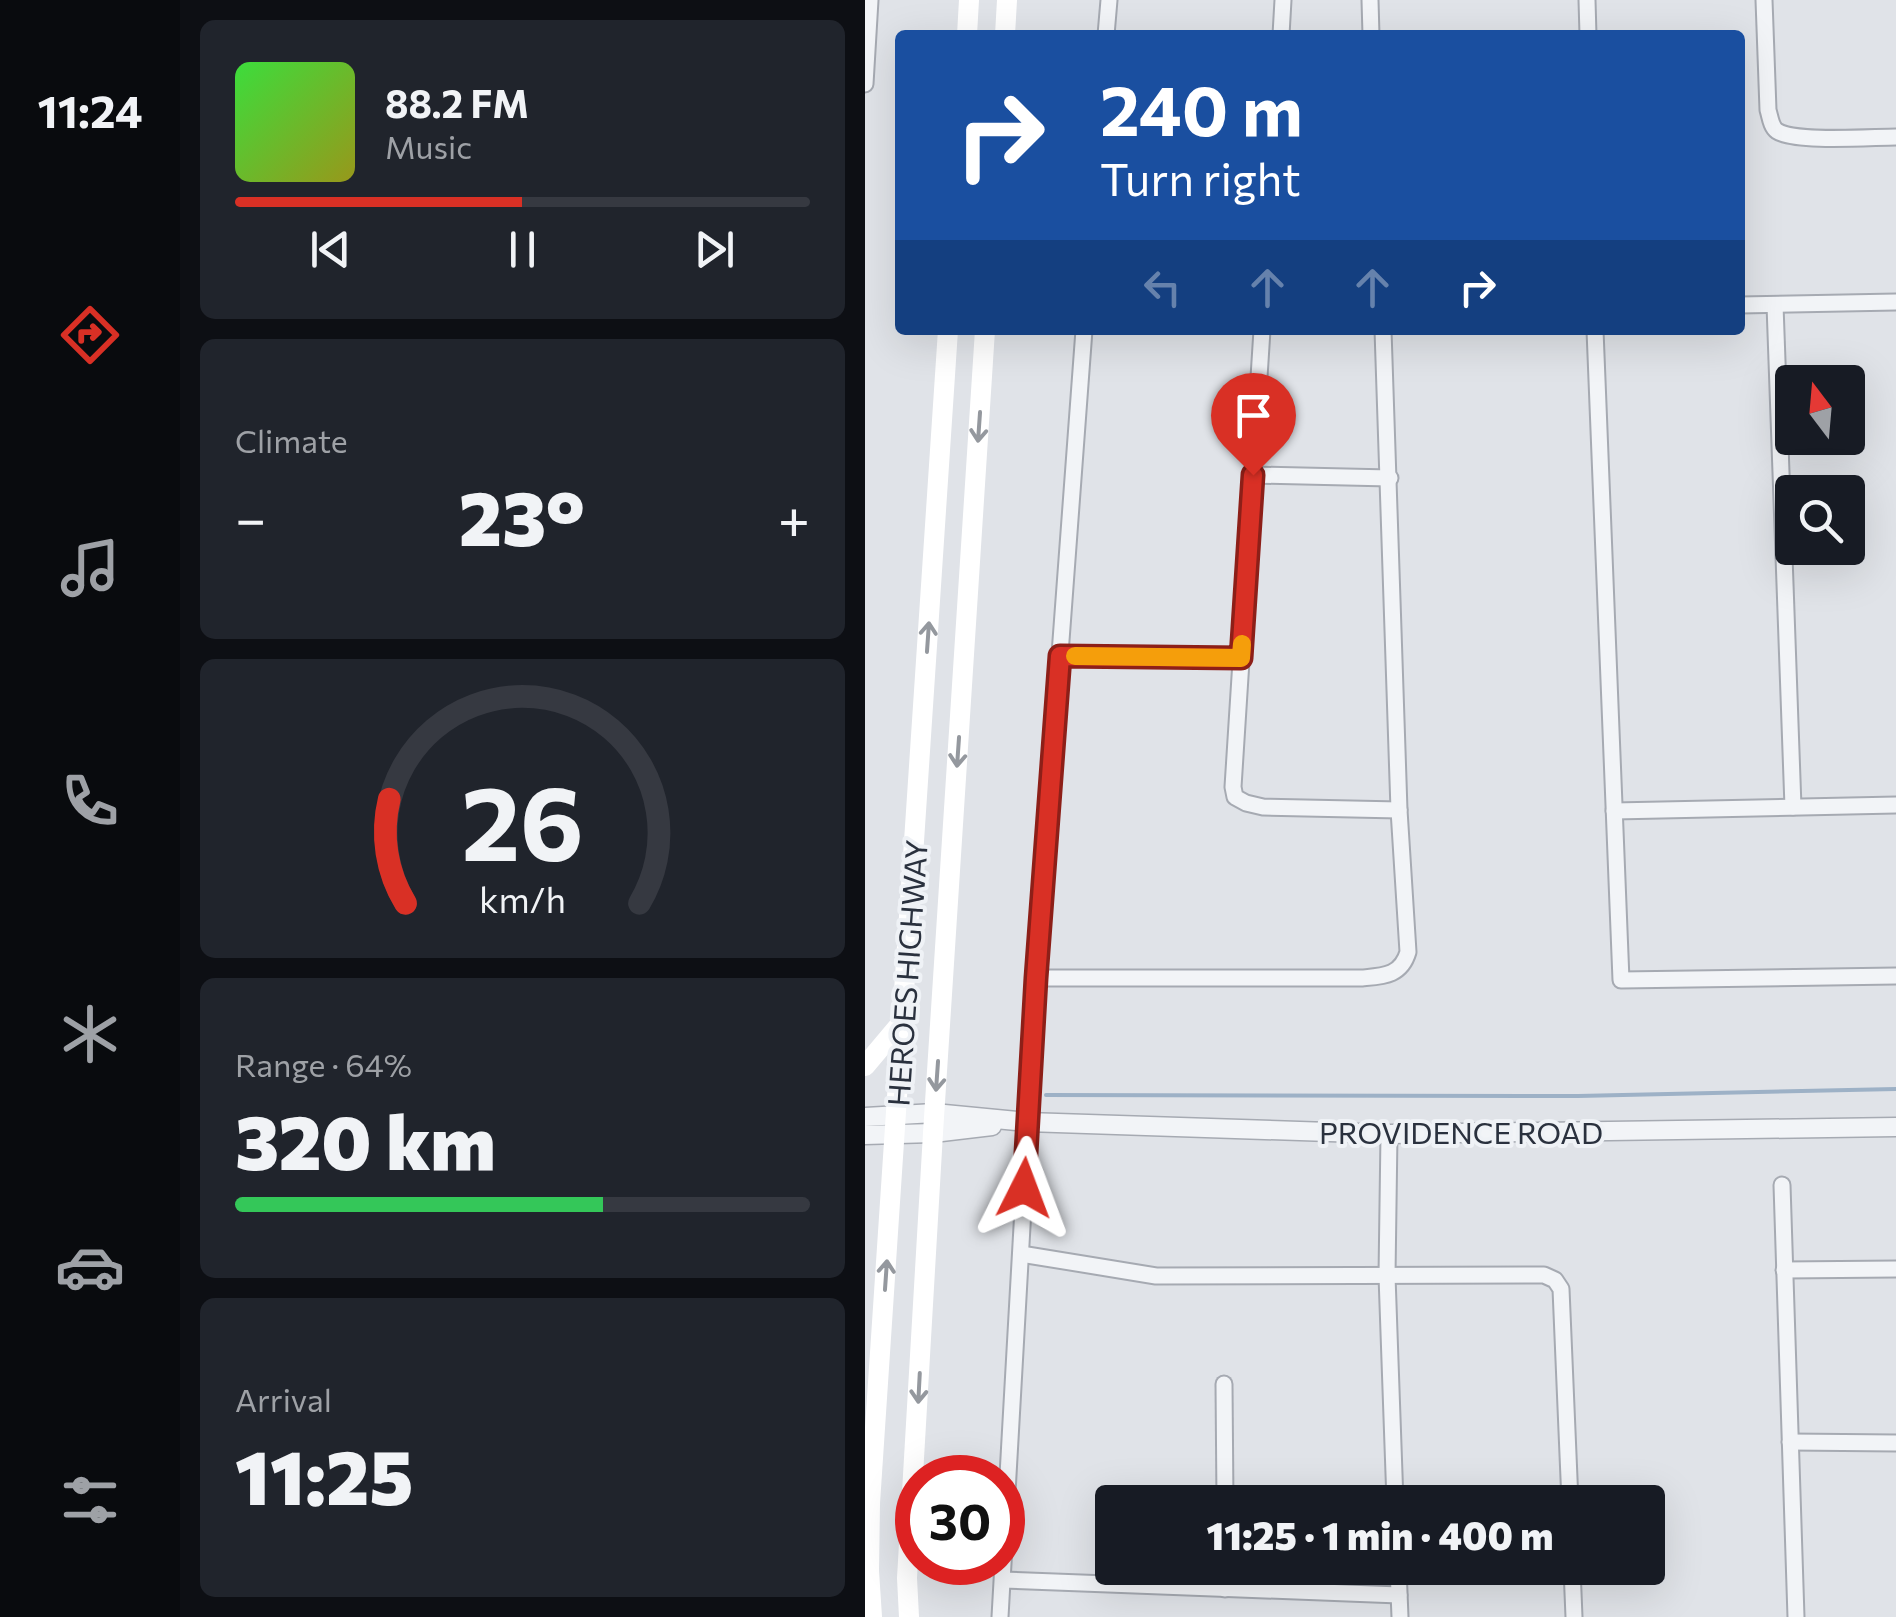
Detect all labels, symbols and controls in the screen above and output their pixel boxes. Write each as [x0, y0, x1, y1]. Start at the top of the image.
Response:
text: 240 m [1100, 65, 1303, 150]
icon: right [935, 70, 1065, 200]
text: 88.2 FM [385, 79, 529, 126]
text: 11:24 [37, 82, 143, 137]
text: Music [385, 126, 472, 166]
text: Turn right [1100, 150, 1301, 205]
icon: previous [303, 222, 358, 277]
icon: pause [495, 222, 550, 277]
icon: next [687, 222, 742, 277]
icon: left [1135, 260, 1190, 315]
icon: ahead [1240, 260, 1295, 315]
icon: ahead [1345, 260, 1400, 315]
icon: right [1450, 260, 1505, 315]
icon: directions [55, 300, 125, 370]
north arrow [1775, 365, 1865, 455]
map controls [1775, 365, 1865, 565]
pin [1211, 373, 1296, 476]
icon: arrive [1226, 388, 1281, 443]
one-way arrow [969, 411, 988, 443]
text: Climate [235, 420, 348, 460]
text: 23° [459, 470, 585, 561]
button: search [1775, 475, 1865, 565]
text: − [235, 483, 266, 550]
text: + [778, 483, 810, 550]
icon: music [55, 533, 125, 603]
one-way arrow [919, 622, 938, 654]
one-way arrow [948, 735, 967, 767]
text: 26 [461, 755, 584, 882]
icon: phone [55, 766, 125, 836]
street label: HEROES HIGHWAY [878, 839, 934, 1107]
text: km/h [479, 877, 566, 920]
icon: climate [55, 999, 125, 1069]
text: Range · 64% [235, 1044, 412, 1084]
one-way arrow [927, 1059, 946, 1091]
text: 320 km [235, 1094, 496, 1185]
street label: PROVIDENCE ROAD [1319, 1113, 1603, 1150]
position arrow [972, 1136, 1076, 1240]
icon: car [55, 1232, 125, 1302]
one-way arrow [876, 1260, 895, 1292]
one-way arrow [909, 1371, 928, 1403]
text: Arrival [235, 1379, 332, 1419]
text: 11:25 [235, 1429, 413, 1520]
speed limit sign: 30 [895, 1455, 1025, 1585]
icon: filters [55, 1465, 125, 1535]
text: 11:25 · 1 min · 400 m [1207, 1511, 1553, 1558]

